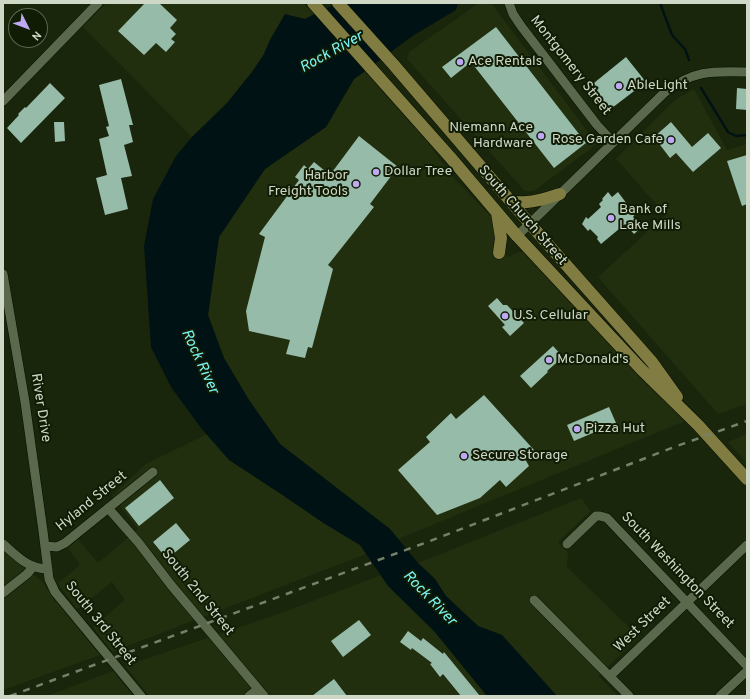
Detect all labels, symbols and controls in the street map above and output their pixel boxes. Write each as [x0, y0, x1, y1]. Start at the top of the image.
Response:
north arrow [8, 8, 48, 48]
street label: Montgomery Street [526, 13, 614, 119]
text: N [28, 28, 44, 43]
water label: Rock River [297, 28, 367, 78]
place label: Ace Rentals [468, 54, 542, 70]
marker: Ace Rentals [455, 57, 465, 67]
place label: AbleLight [627, 78, 688, 94]
marker: AbleLight [614, 81, 624, 91]
place label: Niemann Ace Hardware [449, 120, 533, 152]
marker: Niemann Ace Hardware [536, 131, 546, 141]
place label: Rose Garden Cafe [552, 132, 663, 148]
marker: Rose Garden Cafe [666, 135, 676, 145]
street label: South Church Street [474, 163, 570, 269]
place label: Dollar Tree [384, 164, 452, 180]
marker: Dollar Tree [371, 167, 381, 177]
place label: Harbor Freight Tools [268, 168, 348, 200]
marker: Harbor Freight Tools [351, 179, 361, 189]
place label: Bank of Lake Mills [619, 202, 681, 234]
marker: Bank of Lake Mills [606, 213, 616, 223]
place label: U.S. Cellular [513, 308, 588, 324]
marker: U.S. Cellular [500, 311, 510, 321]
water label: Rock River [176, 327, 222, 397]
place label: McDonald's [557, 352, 629, 368]
marker: McDonald's [544, 355, 554, 365]
street label: River Drive [26, 372, 54, 444]
place label: Pizza Hut [585, 421, 645, 437]
marker: Pizza Hut [572, 424, 582, 434]
place label: Secure Storage [472, 448, 568, 464]
marker: Secure Storage [459, 451, 469, 461]
street label: Hyland Street [53, 468, 131, 536]
street label: South Washington Street [617, 509, 737, 633]
street label: South 2nd Street [157, 546, 237, 640]
water label: Rock River [398, 568, 460, 630]
street label: South 3rd Street [61, 579, 139, 669]
street label: West Street [611, 594, 675, 656]

